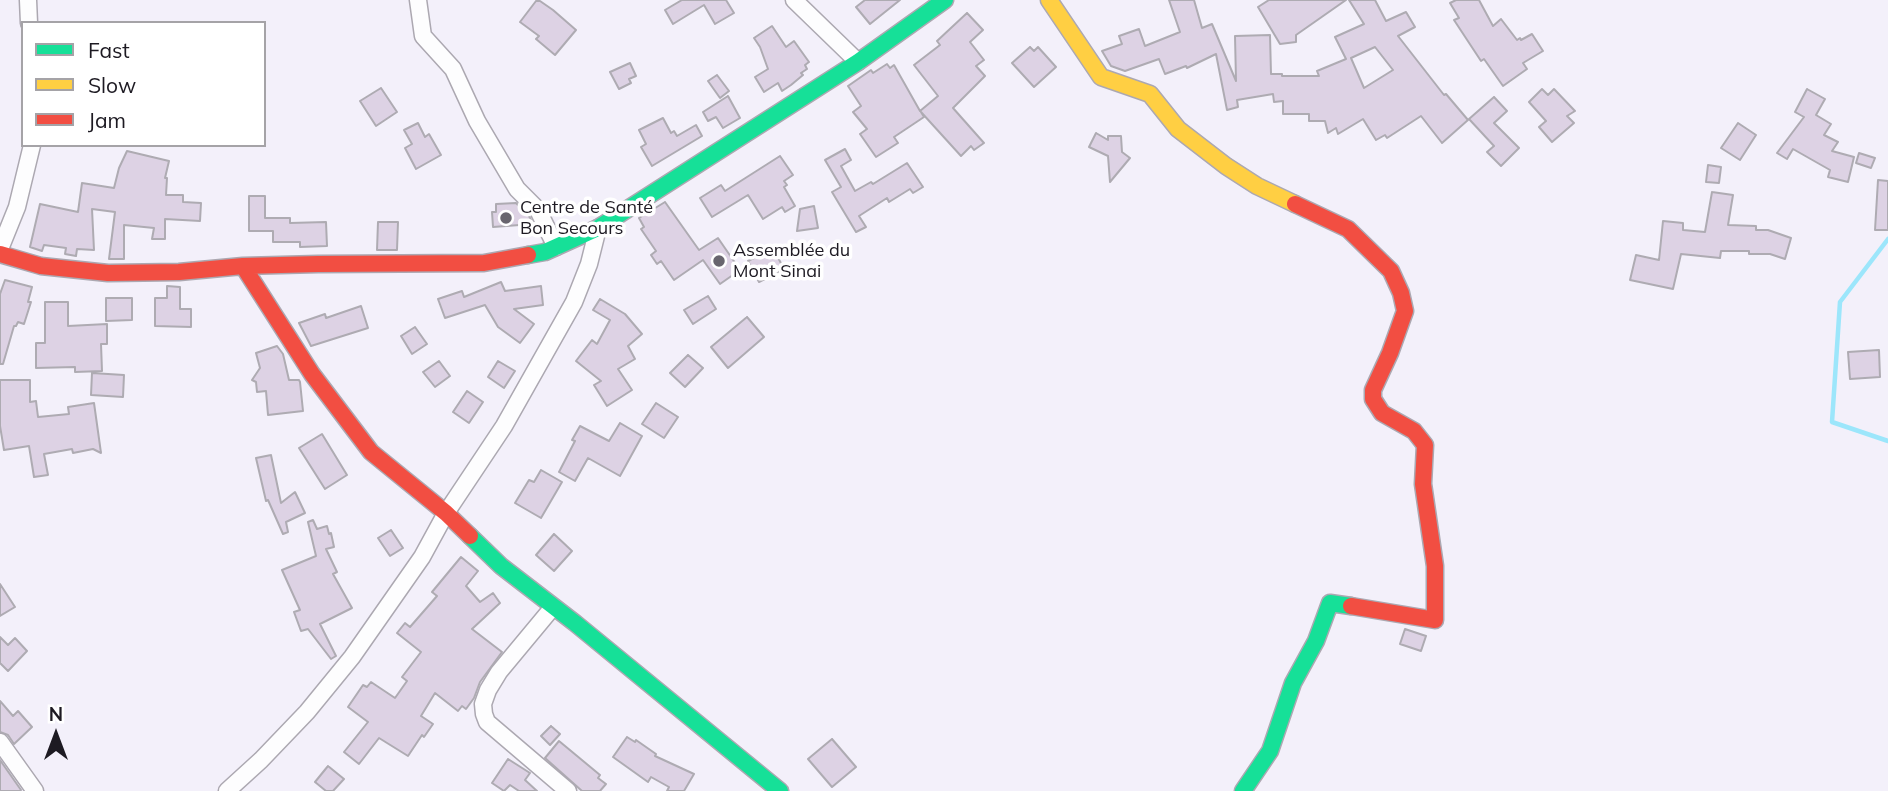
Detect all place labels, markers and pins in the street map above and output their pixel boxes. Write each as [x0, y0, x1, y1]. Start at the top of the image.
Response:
place label: Centre de Santé Bon Secours [520, 197, 653, 240]
marker: Centre de Santé Bon Secours [498, 210, 514, 226]
place label: Assemblée du Mont Sinai [733, 240, 850, 282]
marker: Assemblée du Mont Sinai [711, 253, 727, 269]

